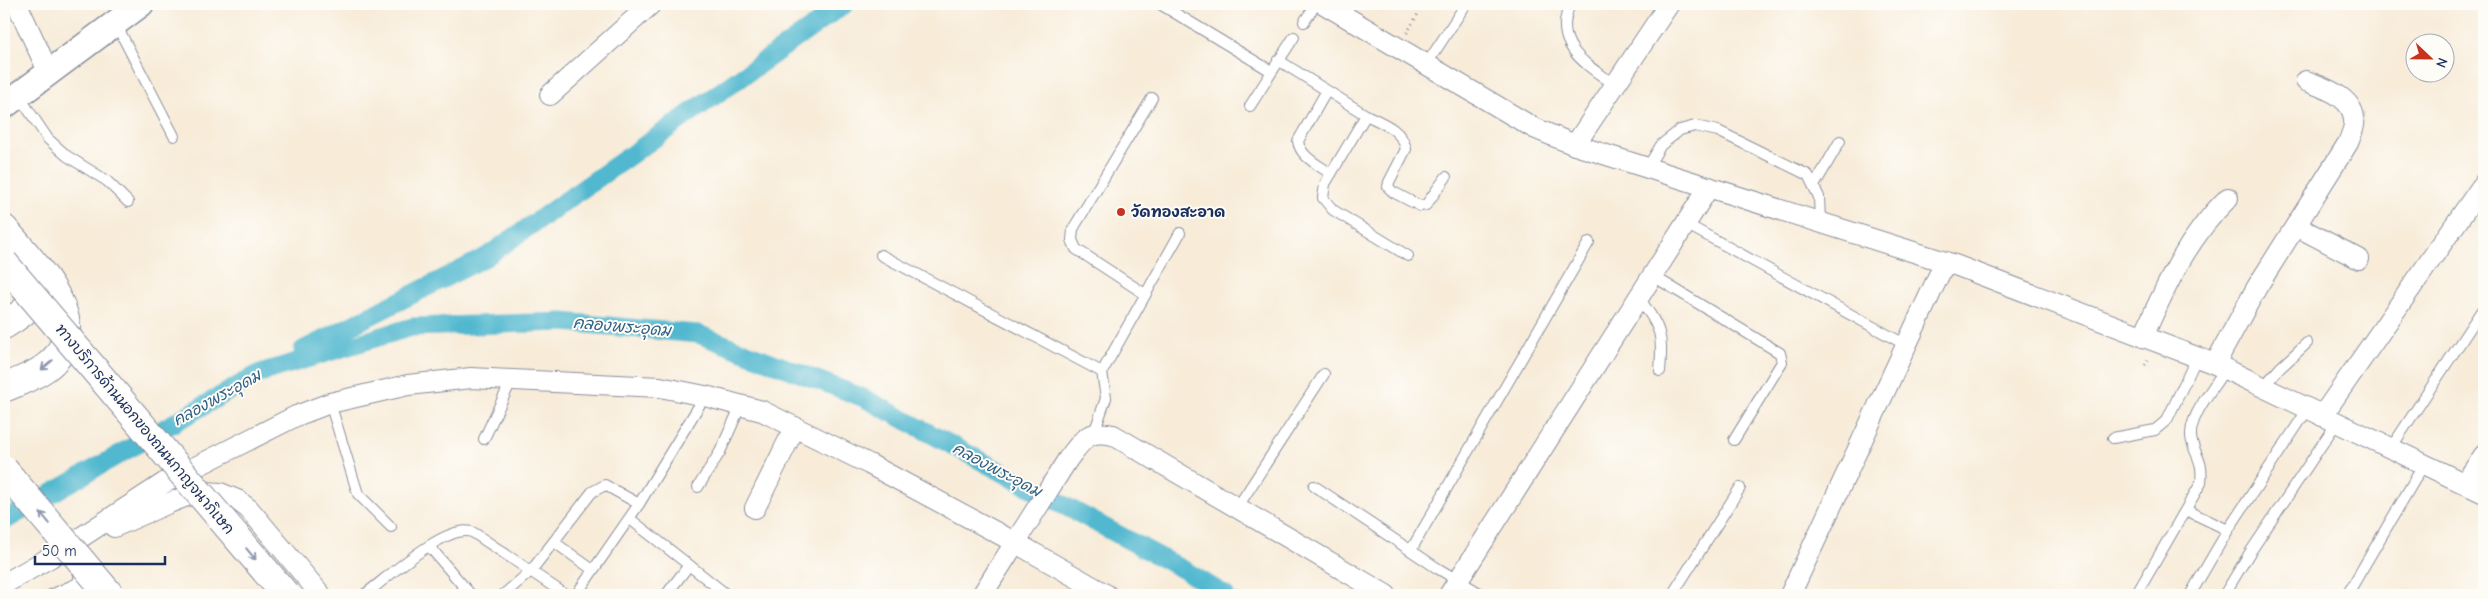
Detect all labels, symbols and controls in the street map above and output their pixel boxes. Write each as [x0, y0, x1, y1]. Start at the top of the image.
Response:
north arrow [2406, 32, 2456, 82]
text: N [2432, 55, 2451, 70]
place label: วัดทองสะอาด [1131, 203, 1225, 221]
marker: วัดทองสะอาด [1115, 206, 1127, 218]
water label: คลองพระอุดม [572, 314, 673, 343]
street label: ทางบริการด้านนอกของถนนกาญจนาภิเษก [52, 320, 239, 538]
one-way arrow [41, 359, 54, 370]
water label: คลองพระอุดม [170, 366, 267, 432]
water label: คลองพระอุดม [948, 439, 1046, 504]
one-way arrow [40, 512, 51, 525]
scale bar [35, 534, 165, 566]
text: 50 m [42, 542, 77, 560]
one-way arrow [245, 547, 256, 560]

